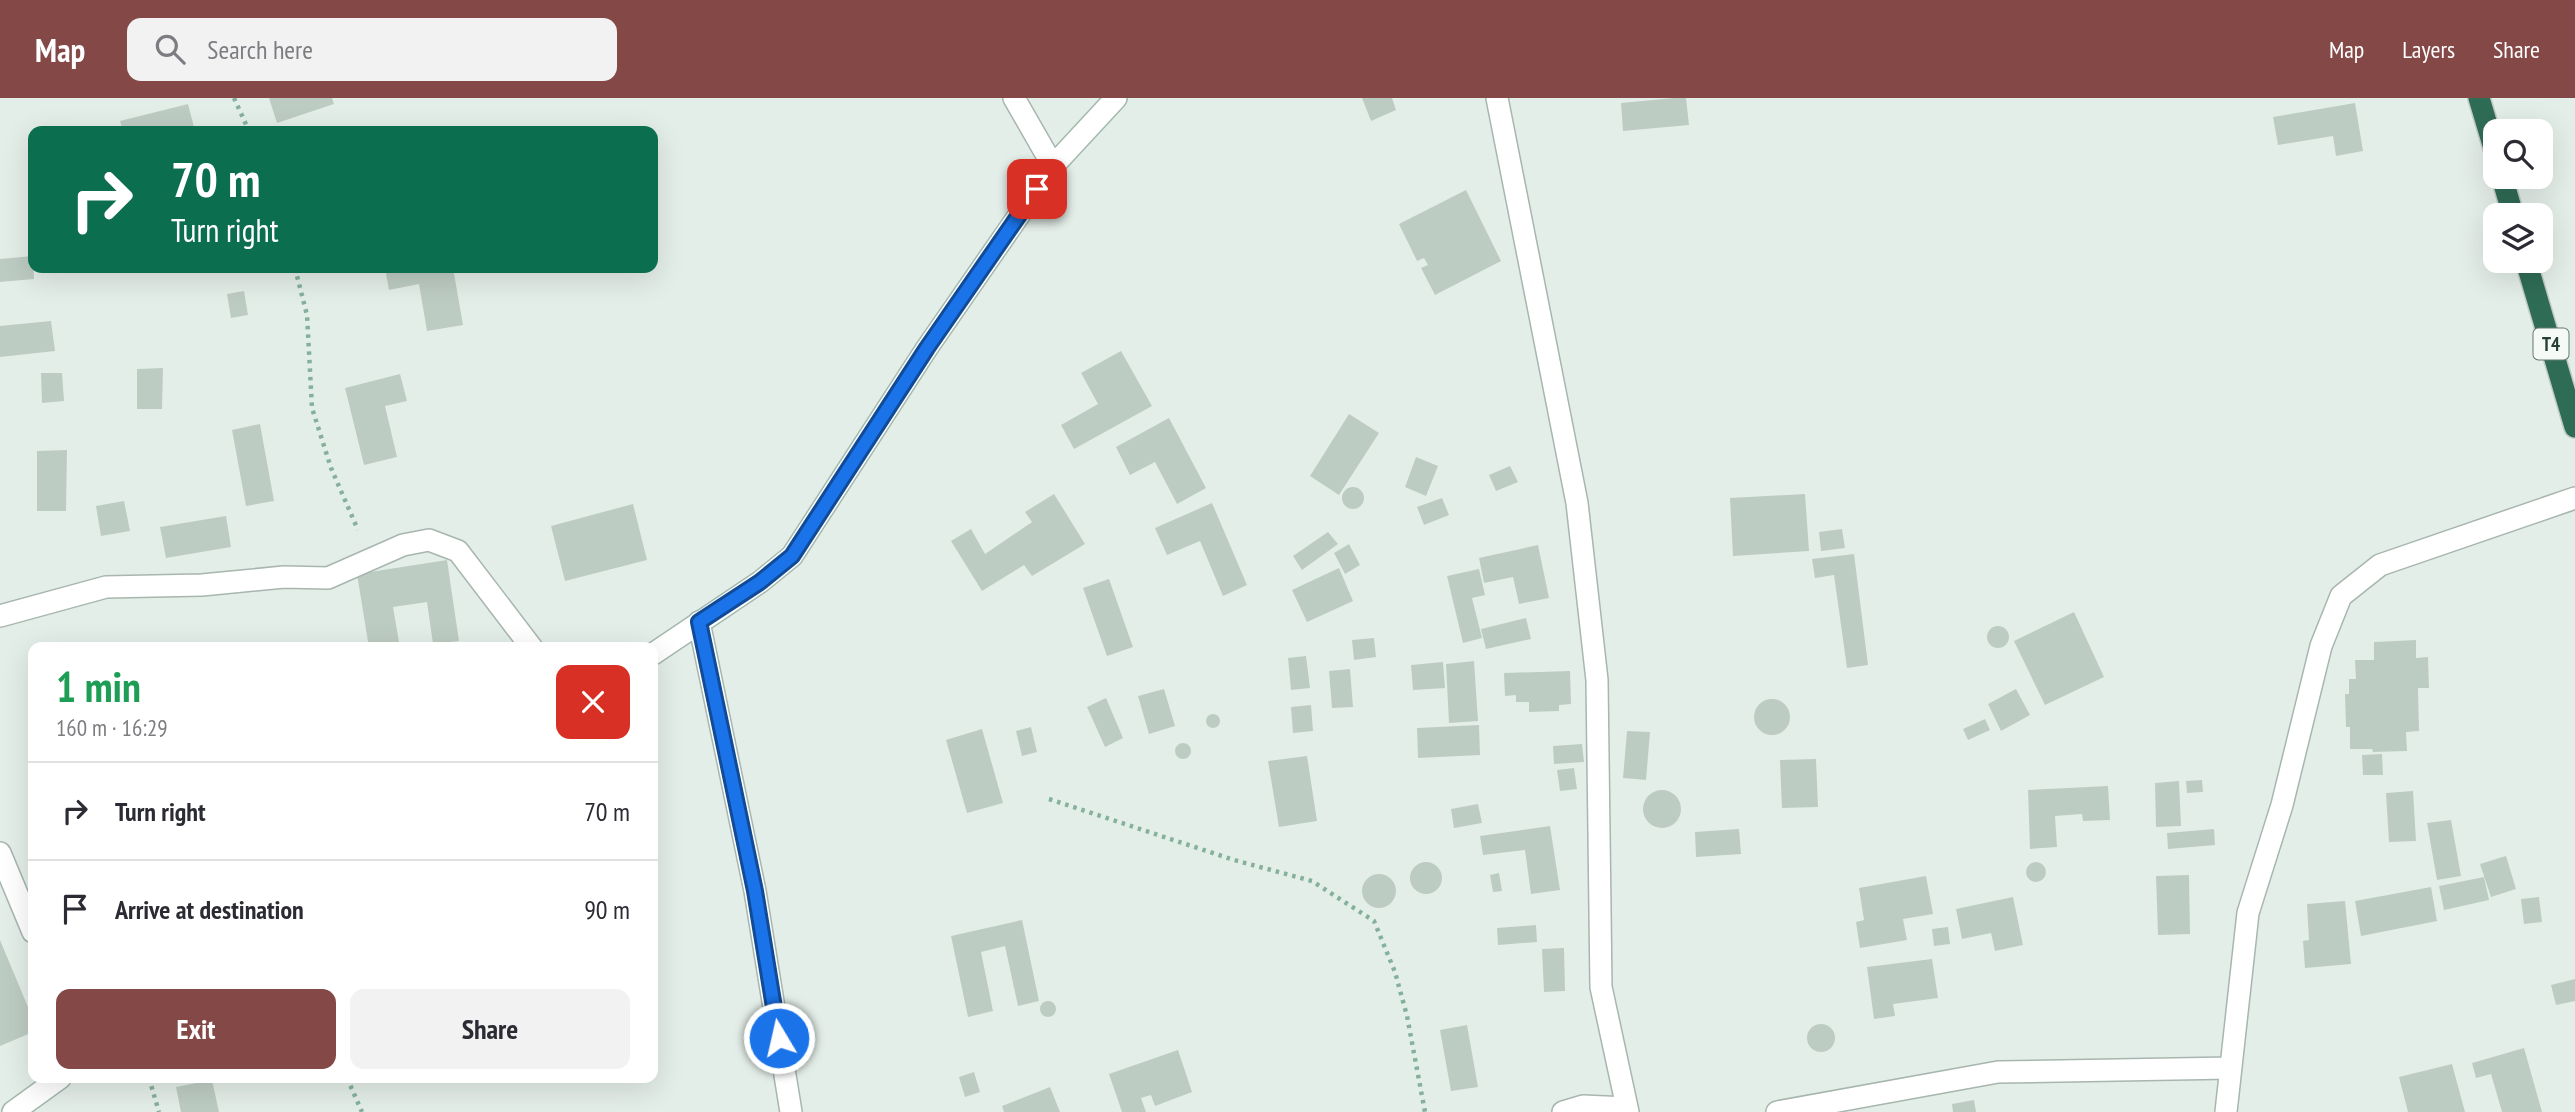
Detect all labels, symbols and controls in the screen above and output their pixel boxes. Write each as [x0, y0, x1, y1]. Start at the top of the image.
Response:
search box [127, 18, 617, 81]
text: Map [35, 28, 85, 71]
icon: search [151, 30, 189, 68]
text: Search here [207, 33, 313, 66]
text: Map [2329, 34, 2364, 65]
text: Layers [2402, 34, 2455, 65]
text: Share [2493, 34, 2540, 65]
map controls [2483, 119, 2553, 273]
button: search [2483, 119, 2553, 189]
text: 70 m [171, 147, 260, 211]
icon: right [56, 154, 147, 245]
pin [1007, 159, 1067, 219]
icon: arrive [1018, 170, 1056, 208]
button: layers [2483, 203, 2553, 273]
text: Turn right [171, 209, 279, 251]
road number: T4 [2534, 328, 2568, 360]
text: 1 min [56, 659, 141, 714]
button: close [556, 665, 630, 739]
text: 160 m · 16:29 [56, 713, 168, 742]
icon: right [56, 792, 94, 830]
text: Turn right [115, 795, 206, 828]
text: 70 m [584, 795, 630, 828]
icon: arrive [56, 890, 94, 928]
text: Arrive at destination [115, 893, 304, 926]
text: 90 m [584, 893, 630, 926]
button: Exit [56, 989, 336, 1069]
button: Share [350, 989, 630, 1069]
position arrow [742, 1001, 816, 1075]

